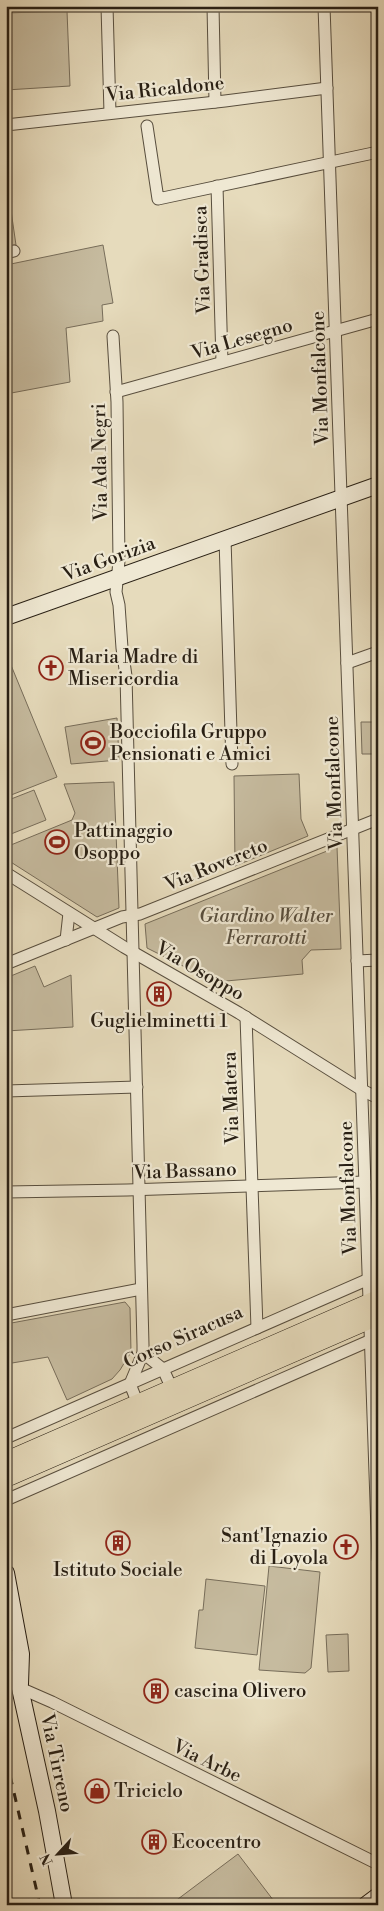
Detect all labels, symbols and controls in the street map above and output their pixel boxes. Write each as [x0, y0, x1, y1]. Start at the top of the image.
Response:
street label: Via Ricaldone [104, 71, 225, 107]
street label: Via Gradisca [188, 205, 216, 316]
street label: Via Monfalcone [306, 310, 334, 447]
street label: Via Lesegno [188, 313, 295, 365]
street label: Via Ada Negri [87, 403, 113, 522]
street label: Via Gorizia [58, 531, 159, 587]
place label: Maria Madre di Misericordia [68, 645, 199, 691]
church icon: Maria Madre di Misericordia [38, 655, 64, 681]
street label: Via Monfalcone [320, 715, 348, 852]
place label: Bocciofila Gruppo Pensionati e Amici [109, 720, 271, 766]
sports icon: Bocciofila Gruppo Pensionati e Amici [80, 730, 106, 756]
place label: Pattinaggio Osoppo [74, 819, 173, 865]
sports icon: Pattinaggio Osoppo [44, 829, 70, 855]
street label: Via Rovereto [160, 833, 271, 897]
park label: Giardino Walter Ferrarotti [199, 904, 334, 950]
street label: Via Osoppo [150, 935, 249, 1006]
building icon: Guglielminetti 1 [146, 981, 172, 1007]
place label: Guglielminetti 1 [90, 1009, 228, 1033]
street label: Via Matera [217, 1051, 245, 1146]
street label: Via Monfalcone [334, 1120, 362, 1257]
street label: Via Bassano [132, 1157, 237, 1185]
street label: Corso Siracusa [120, 1300, 247, 1374]
place label: Sant'Ignazio di Loyola [221, 1524, 328, 1570]
building icon: Istituto Sociale [105, 1530, 131, 1556]
church icon: Sant'Ignazio di Loyola [333, 1534, 359, 1560]
place label: Istituto Sociale [53, 1558, 183, 1582]
building icon: cascina Olivero [143, 1678, 169, 1704]
place label: cascina Olivero [174, 1679, 306, 1703]
street label: Via Tirreno [35, 1711, 79, 1814]
street label: Via Arbe [168, 1734, 245, 1788]
shop icon: Triciclo [84, 1778, 110, 1804]
place label: Triciclo [114, 1779, 183, 1803]
north arrow [32, 1828, 82, 1878]
building icon: Ecocentro [141, 1829, 167, 1855]
place label: Ecocentro [172, 1830, 261, 1854]
text: N [37, 1850, 58, 1868]

